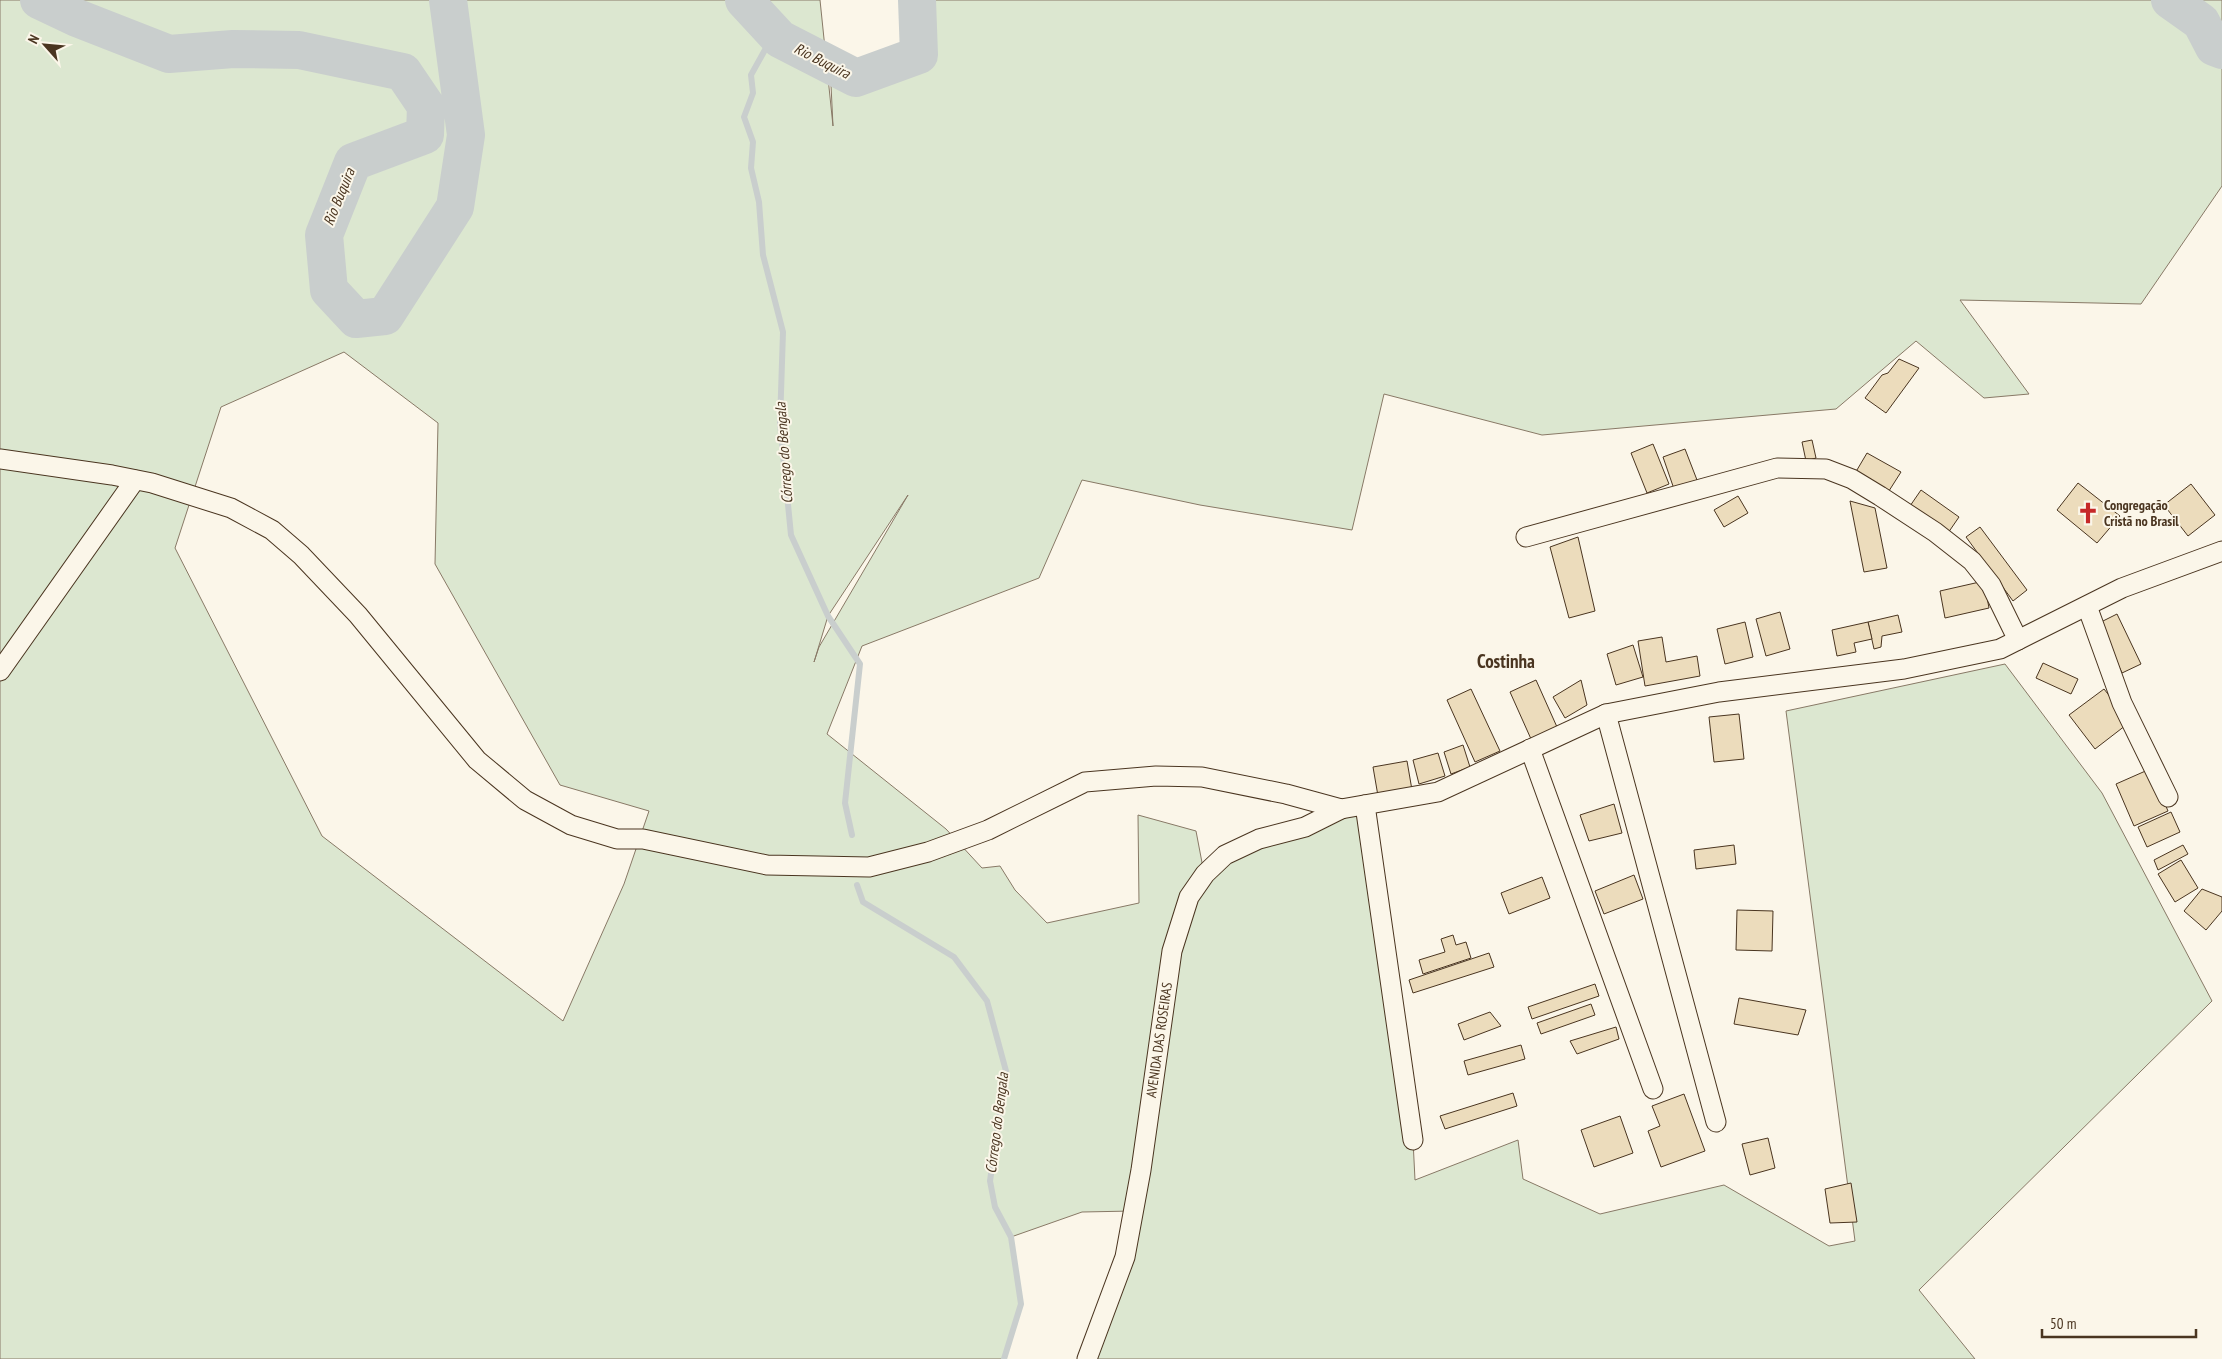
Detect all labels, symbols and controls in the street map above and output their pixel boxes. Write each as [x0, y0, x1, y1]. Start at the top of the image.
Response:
north arrow [20, 20, 70, 70]
text: N [24, 32, 43, 47]
water label: Rio Buquira [791, 38, 854, 83]
water label: Rio Buquira [318, 164, 359, 228]
water label: Córrego do Bengala [770, 401, 797, 504]
place label: Congregação Cristã no Brasil [2104, 496, 2179, 530]
church icon: Congregação Cristã no Brasil [2075, 500, 2101, 526]
district label: Costinha [1477, 649, 1535, 673]
street label: AVENIDA DAS ROSEIRAS [1142, 981, 1176, 1099]
water label: Córrego do Bengala [981, 1070, 1012, 1174]
scale bar [2042, 1306, 2196, 1338]
text: 50 m [2050, 1314, 2076, 1333]

